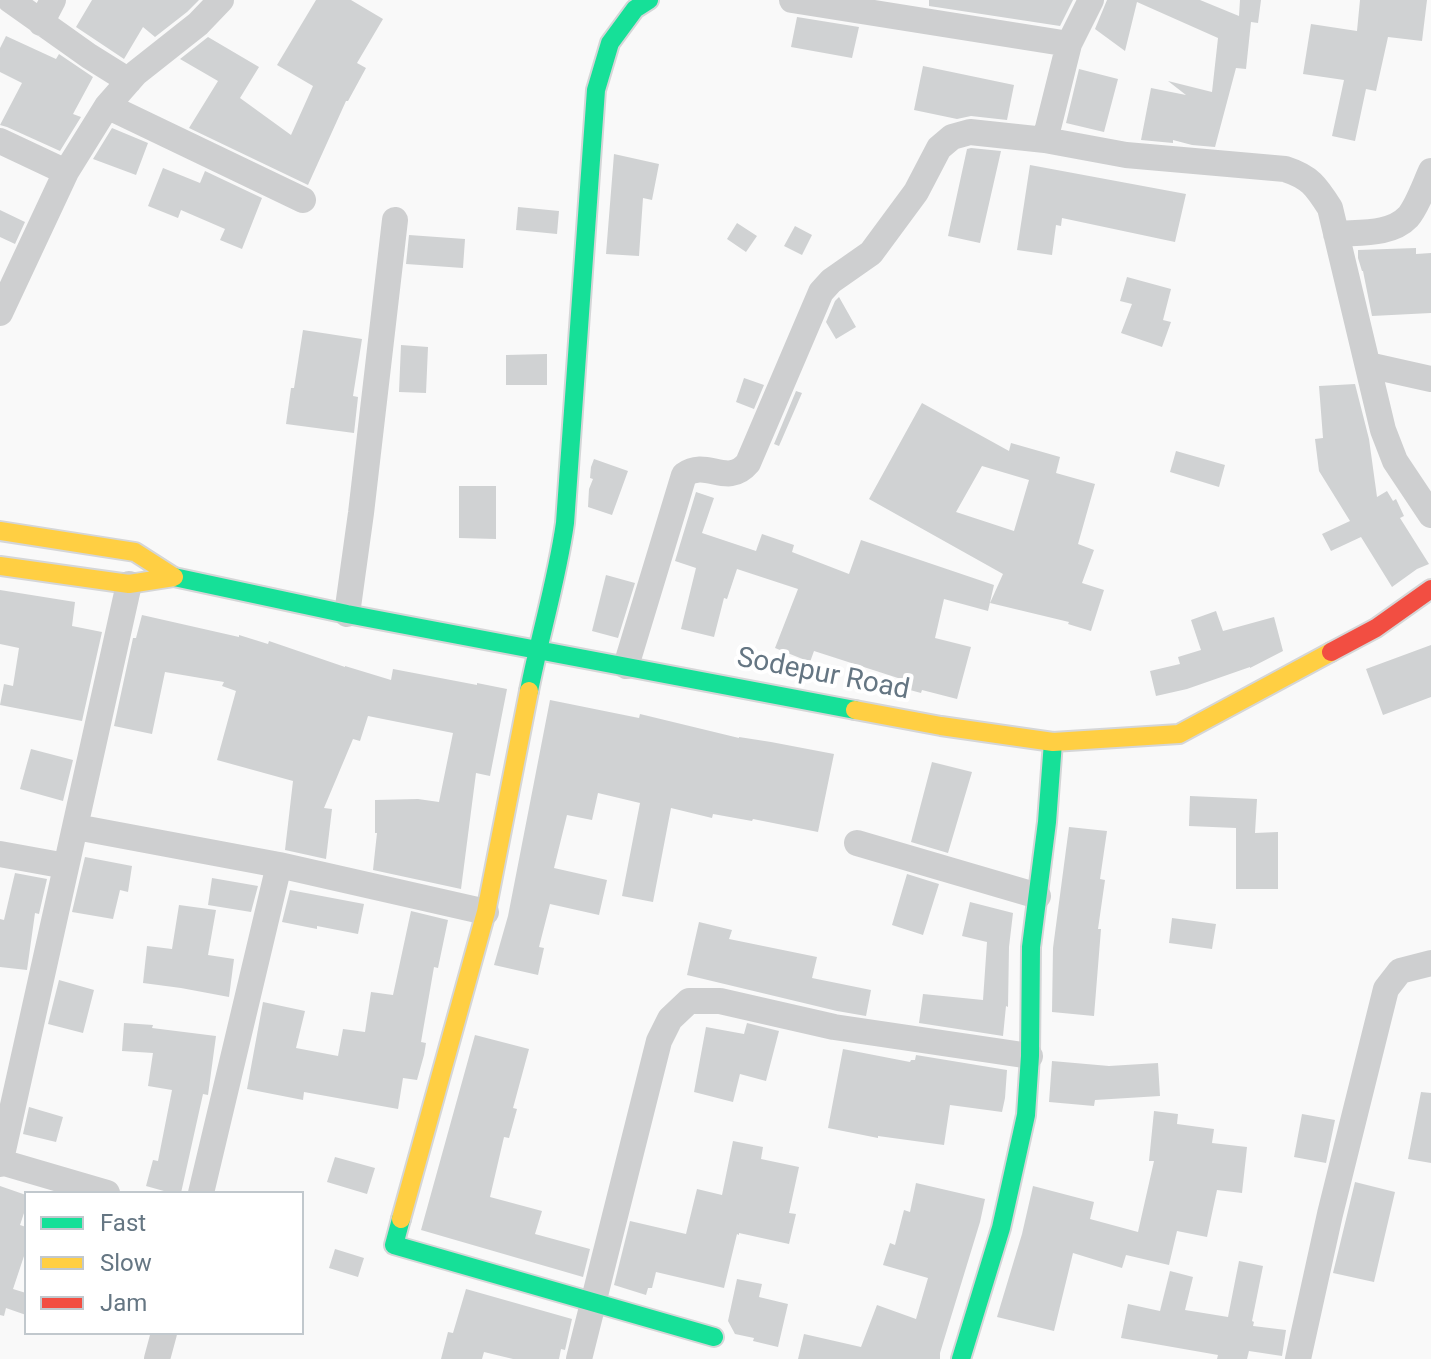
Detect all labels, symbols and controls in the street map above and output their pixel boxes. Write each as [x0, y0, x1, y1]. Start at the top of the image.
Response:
street label: Sodepur Road [734, 642, 912, 708]
legend [24, 1191, 304, 1335]
text: Fast [100, 1209, 146, 1237]
text: Slow [100, 1249, 152, 1277]
text: Jam [100, 1289, 147, 1317]

